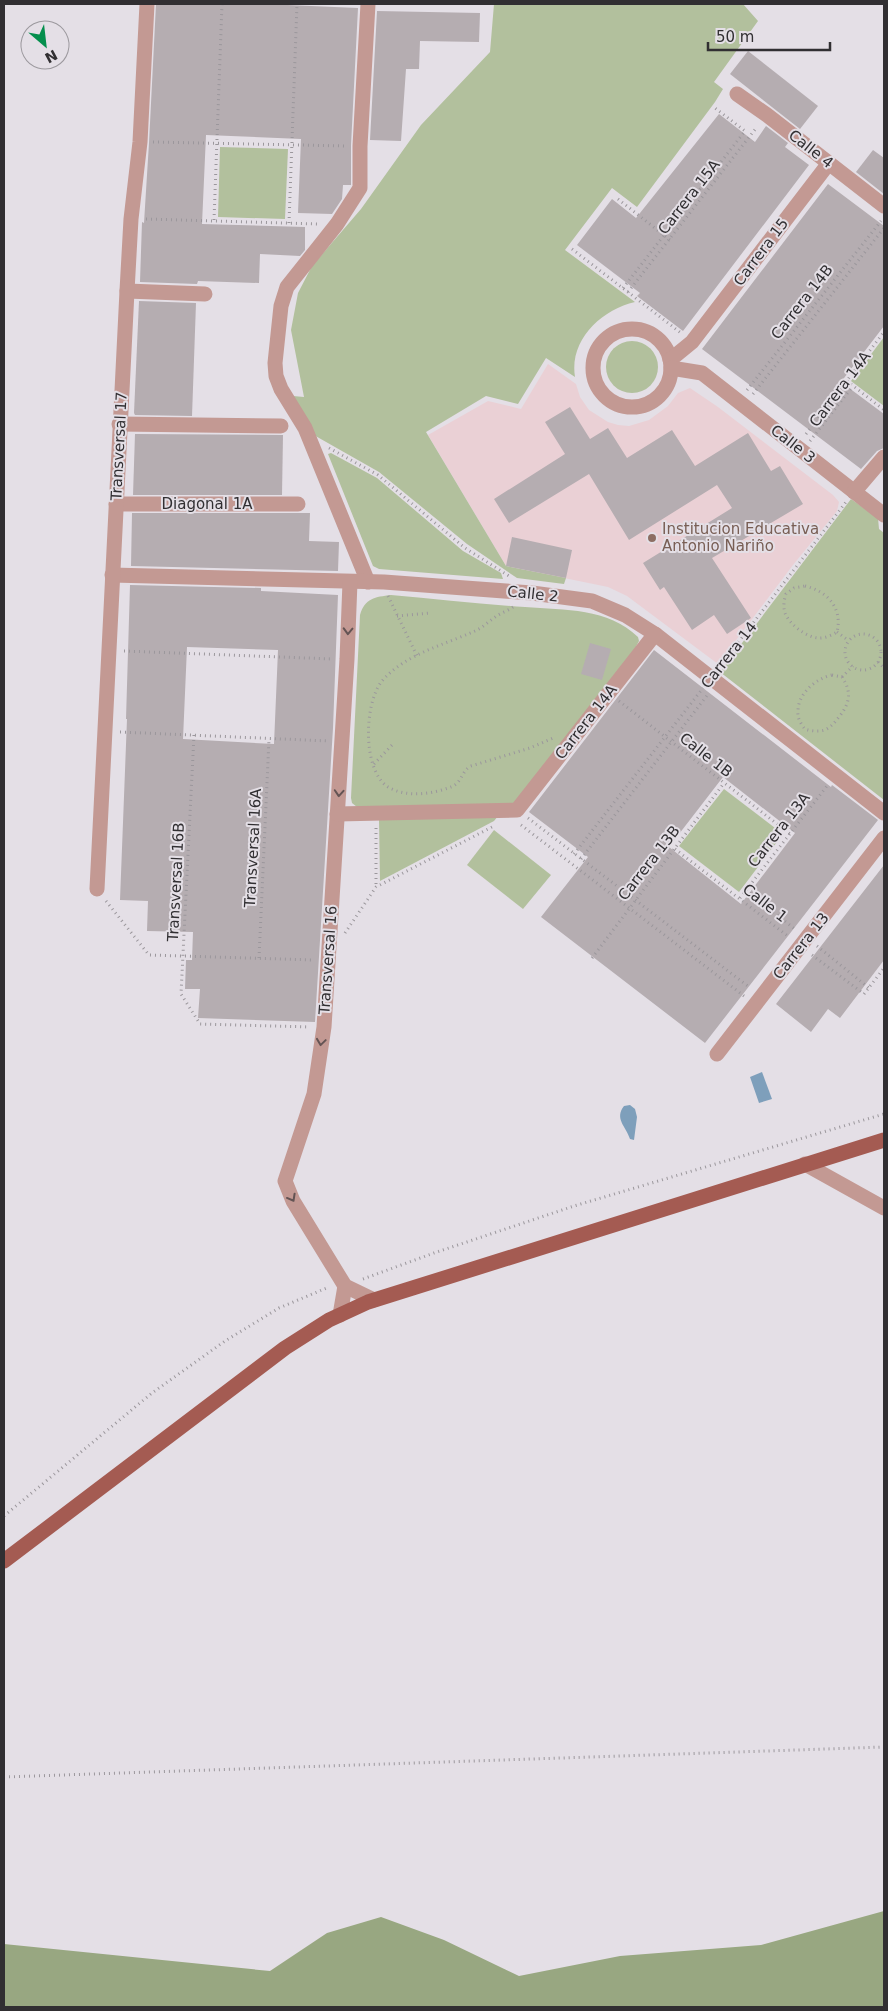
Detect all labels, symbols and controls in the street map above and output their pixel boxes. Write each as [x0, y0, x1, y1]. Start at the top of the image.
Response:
north arrow [20, 20, 70, 70]
scale bar [708, 20, 830, 52]
text: 50 m [716, 28, 754, 46]
text: N [42, 47, 60, 66]
street label: Calle 4 [785, 126, 837, 172]
street label: Carrera 15A [654, 155, 724, 238]
street label: Carrera 15 [730, 215, 792, 289]
street label: Carrera 14B [767, 261, 837, 343]
street label: Carrera 14A [806, 347, 875, 430]
street label: Transversal 17 [107, 391, 131, 502]
street label: Calle 3 [767, 421, 819, 467]
street label: Diagonal 1A [161, 495, 253, 513]
place label: Institucion Educativa Antonio Nariño [662, 520, 819, 555]
marker: Institucion Educativa Antonio Nariño [646, 532, 658, 544]
street label: Calle 2 [506, 582, 560, 606]
street label: Carrera 14 [697, 618, 761, 692]
one-way arrow [343, 627, 353, 635]
street label: Carrera 14A [551, 680, 621, 763]
street label: Calle 1B [676, 729, 736, 781]
street label: Transversal 16A [241, 787, 265, 909]
street label: Carrera 13A [744, 788, 814, 871]
one-way arrow [333, 789, 344, 797]
street label: Transversal 16B [164, 822, 188, 943]
street label: Carrera 13B [614, 822, 684, 904]
street label: Calle 1 [739, 880, 791, 926]
street label: Transversal 16 [315, 905, 341, 1016]
street label: Carrera 13 [769, 909, 833, 983]
one-way arrow [317, 1038, 327, 1047]
one-way arrow [285, 1193, 295, 1202]

